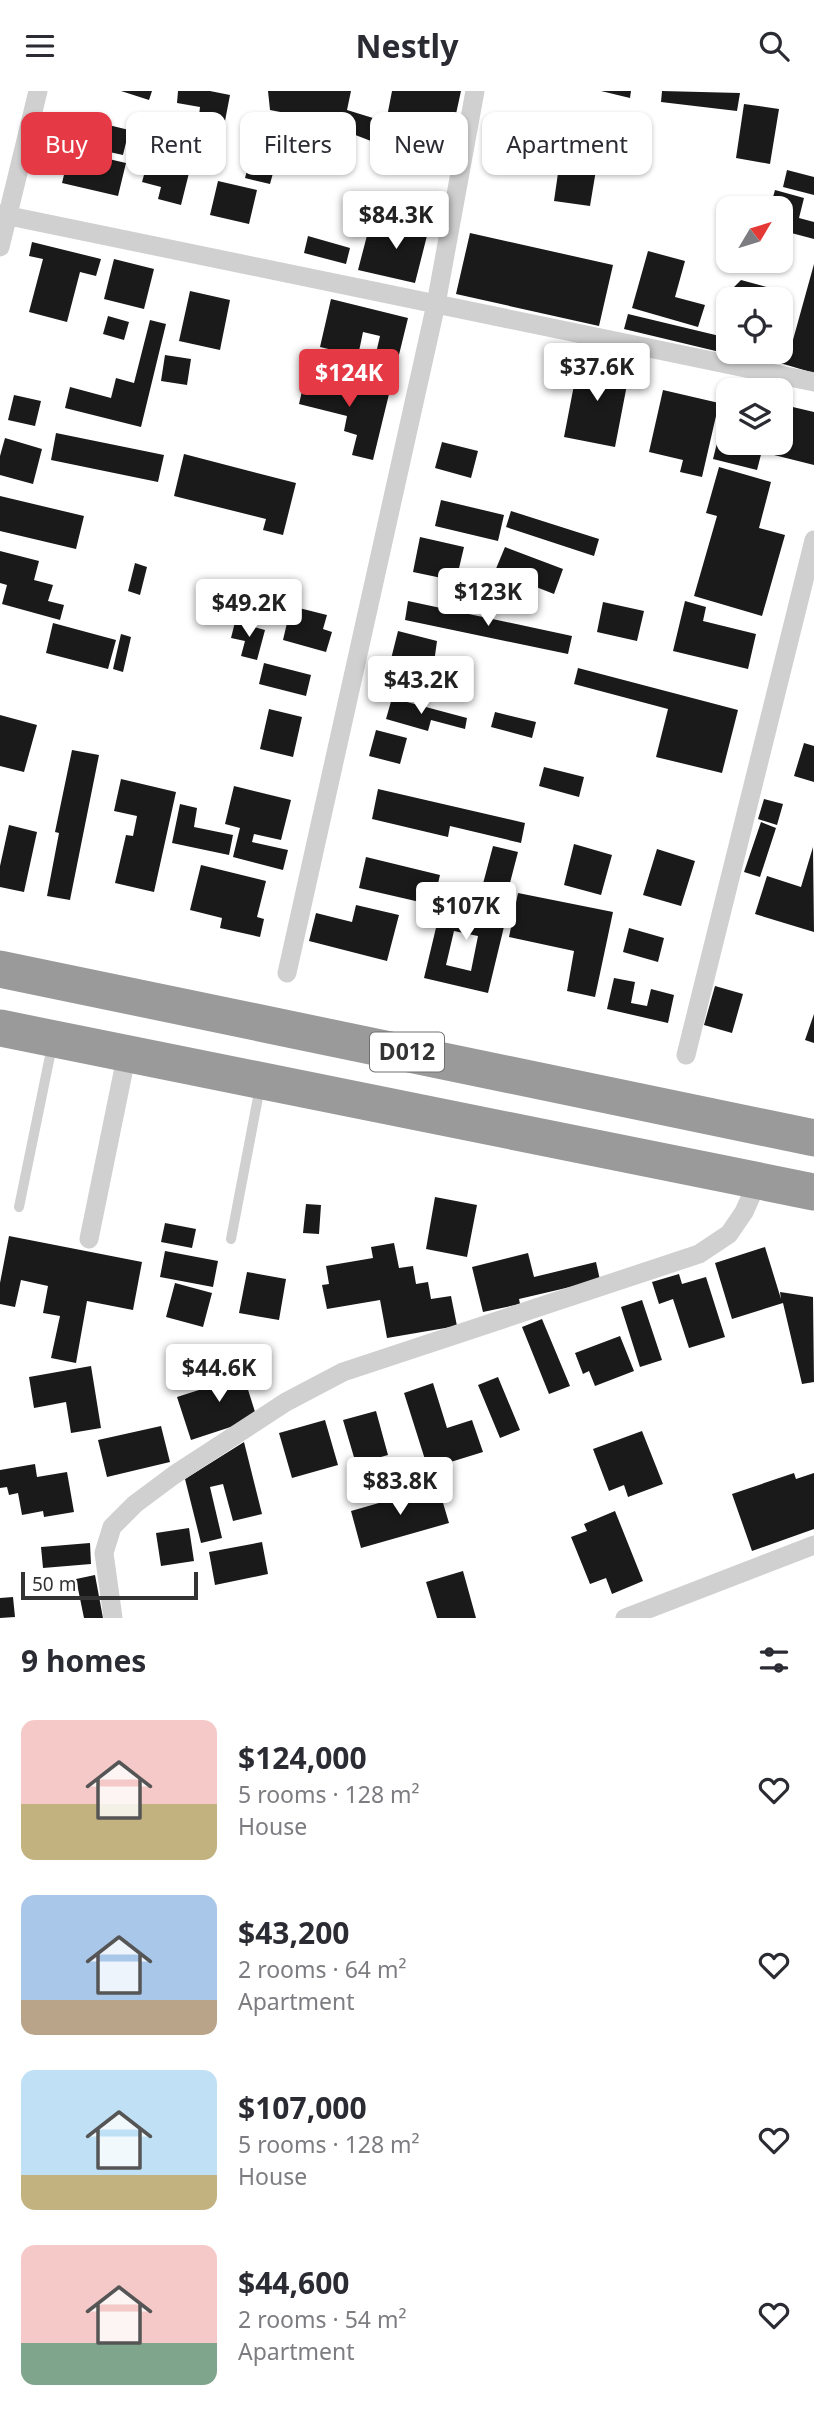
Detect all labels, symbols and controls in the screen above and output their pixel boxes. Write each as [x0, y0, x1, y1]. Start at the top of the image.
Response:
text: Nestly [356, 24, 458, 67]
icon: menu [21, 27, 59, 65]
icon: search [755, 27, 793, 65]
chip: Buy [21, 112, 112, 175]
chip: Rent [126, 112, 226, 175]
chip: Filters [240, 112, 356, 175]
chip: New [370, 112, 468, 175]
chip: Apartment [482, 112, 652, 175]
pin: $84.3K [339, 191, 453, 251]
north arrow [716, 196, 793, 273]
map controls [716, 196, 793, 455]
text: $84.3K [359, 198, 433, 230]
button: locate [716, 287, 793, 364]
pin: $37.6K [540, 343, 654, 403]
pin: $124K [300, 349, 398, 409]
text: $37.6K [560, 350, 634, 382]
text: $124K [315, 356, 383, 388]
button: layers [716, 378, 793, 455]
pin: $123K [439, 568, 537, 628]
text: $123K [454, 575, 522, 607]
pin: $49.2K [192, 580, 306, 639]
text: $49.2K [212, 586, 286, 618]
pin: $43.2K [364, 657, 478, 716]
text: $43.2K [384, 663, 458, 695]
pin: $107K [417, 883, 515, 942]
text: $107K [432, 889, 500, 921]
road number: D012 [370, 1033, 444, 1071]
pin: $44.6K [162, 1345, 276, 1404]
text: $44.6K [182, 1351, 256, 1383]
pin: $83.8K [343, 1457, 457, 1517]
text: $83.8K [363, 1464, 437, 1496]
scale bar [21, 1569, 198, 1601]
text: 50 m [32, 1571, 76, 1597]
text: 9 homes [21, 1640, 146, 1681]
icon: filters [755, 1641, 793, 1679]
text: $124,000 [238, 1737, 367, 1778]
icon: home [77, 1748, 161, 1832]
icon: heart [755, 1771, 793, 1809]
text: 5 rooms · 128 m² [238, 1778, 420, 1810]
text: House [238, 1810, 307, 1842]
text: $43,200 [238, 1912, 350, 1953]
icon: home [77, 1923, 161, 2007]
icon: heart [755, 1946, 793, 1984]
text: 2 rooms · 64 m² [238, 1953, 407, 1985]
text: Apartment [238, 1985, 355, 2017]
text: $107,000 [238, 2087, 367, 2128]
icon: home [77, 2098, 161, 2182]
icon: heart [755, 2121, 793, 2159]
text: 5 rooms · 128 m² [238, 2128, 420, 2160]
text: House [238, 2160, 307, 2192]
text: $44,600 [238, 2262, 350, 2303]
icon: home [77, 2273, 161, 2357]
icon: heart [755, 2296, 793, 2334]
text: 2 rooms · 54 m² [238, 2303, 407, 2335]
text: Apartment [238, 2335, 355, 2367]

